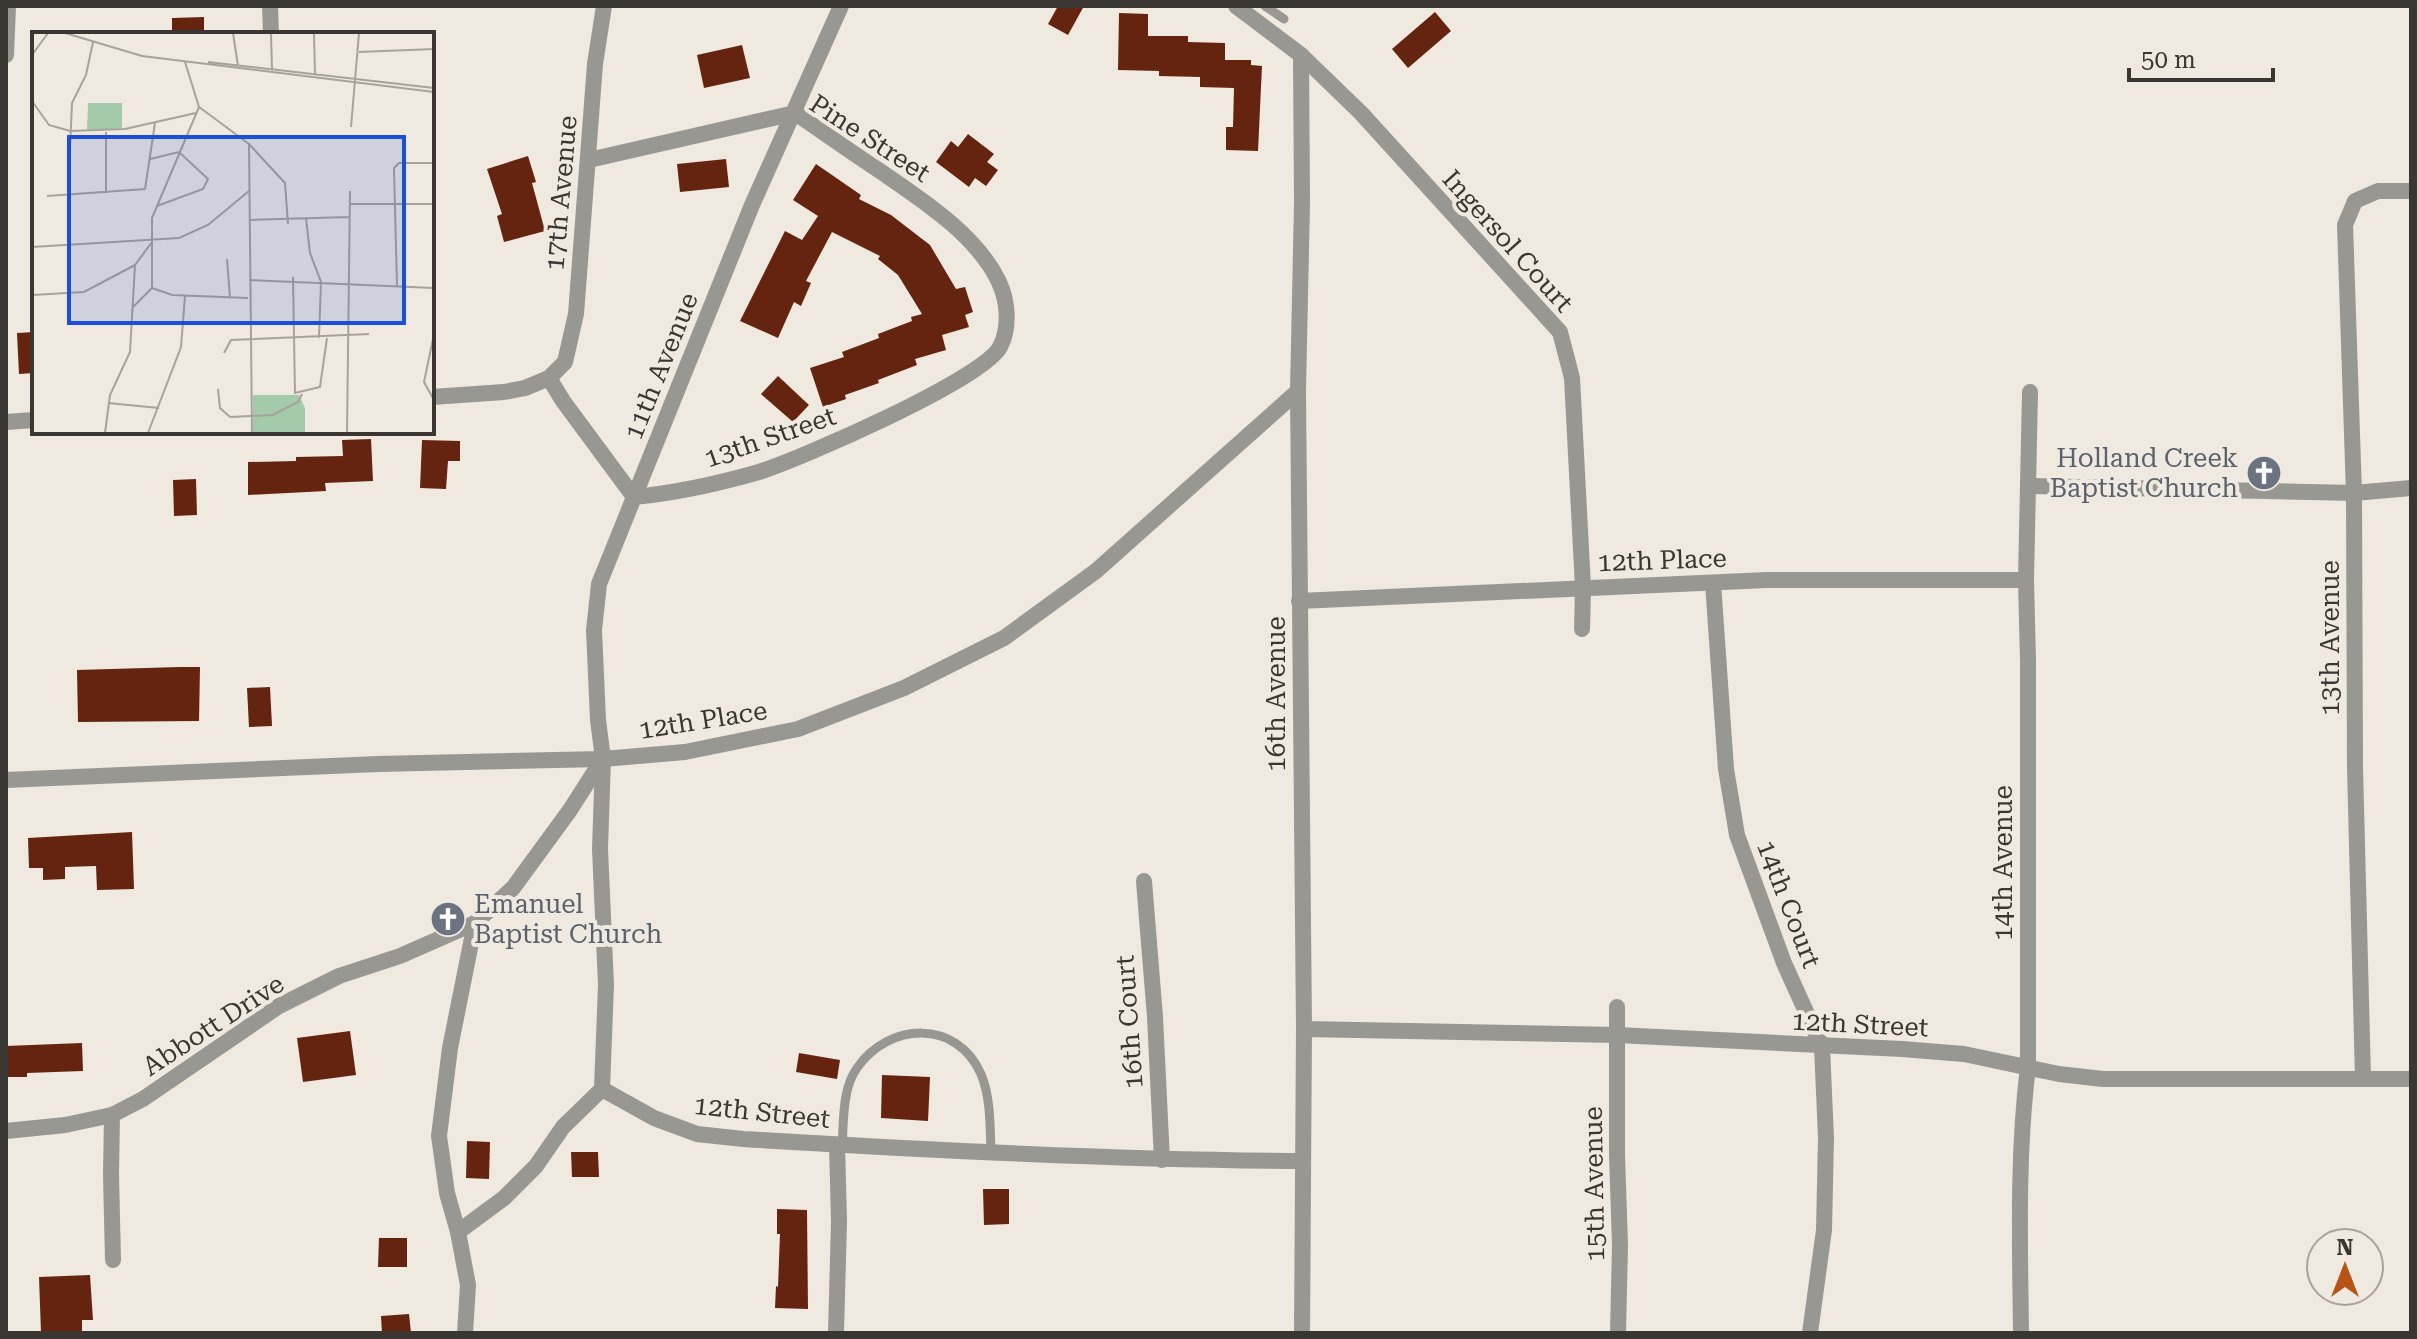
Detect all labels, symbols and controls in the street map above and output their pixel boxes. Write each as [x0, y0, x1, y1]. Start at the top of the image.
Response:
inset map [32, 32, 434, 434]
scale bar [2129, 32, 2273, 82]
text: 50 m [2141, 46, 2196, 74]
street label: Pine Street [804, 88, 936, 188]
street label: 17th Avenue [539, 114, 583, 272]
street label: Ingersol Court [1437, 164, 1580, 318]
street label: 11th Avenue [618, 288, 704, 444]
street label: 13th Street [700, 400, 840, 473]
place label: Holland Creek Baptist Church [2050, 443, 2238, 503]
church icon: Holland Creek Baptist Church [2245, 454, 2283, 492]
street label: 12th Place [1597, 543, 1727, 577]
street label: 13th Avenue [2315, 560, 2345, 716]
street label: 16th Avenue [1261, 616, 1291, 772]
street label: 12th Place [637, 695, 769, 745]
street label: 14th Avenue [1988, 785, 2018, 941]
street label: 14th Court [1751, 836, 1827, 972]
place label: Emanuel Baptist Church [474, 889, 662, 949]
church icon: Emanuel Baptist Church [429, 900, 467, 938]
street label: 16th Court [1109, 954, 1149, 1090]
street label: Abbott Drive [137, 968, 289, 1082]
street label: 12th Street [1791, 1005, 1929, 1043]
street label: 12th Street [692, 1090, 832, 1134]
street label: 15th Avenue [1578, 1106, 1610, 1262]
north arrow [2305, 1227, 2385, 1307]
text: N [2337, 1235, 2354, 1260]

